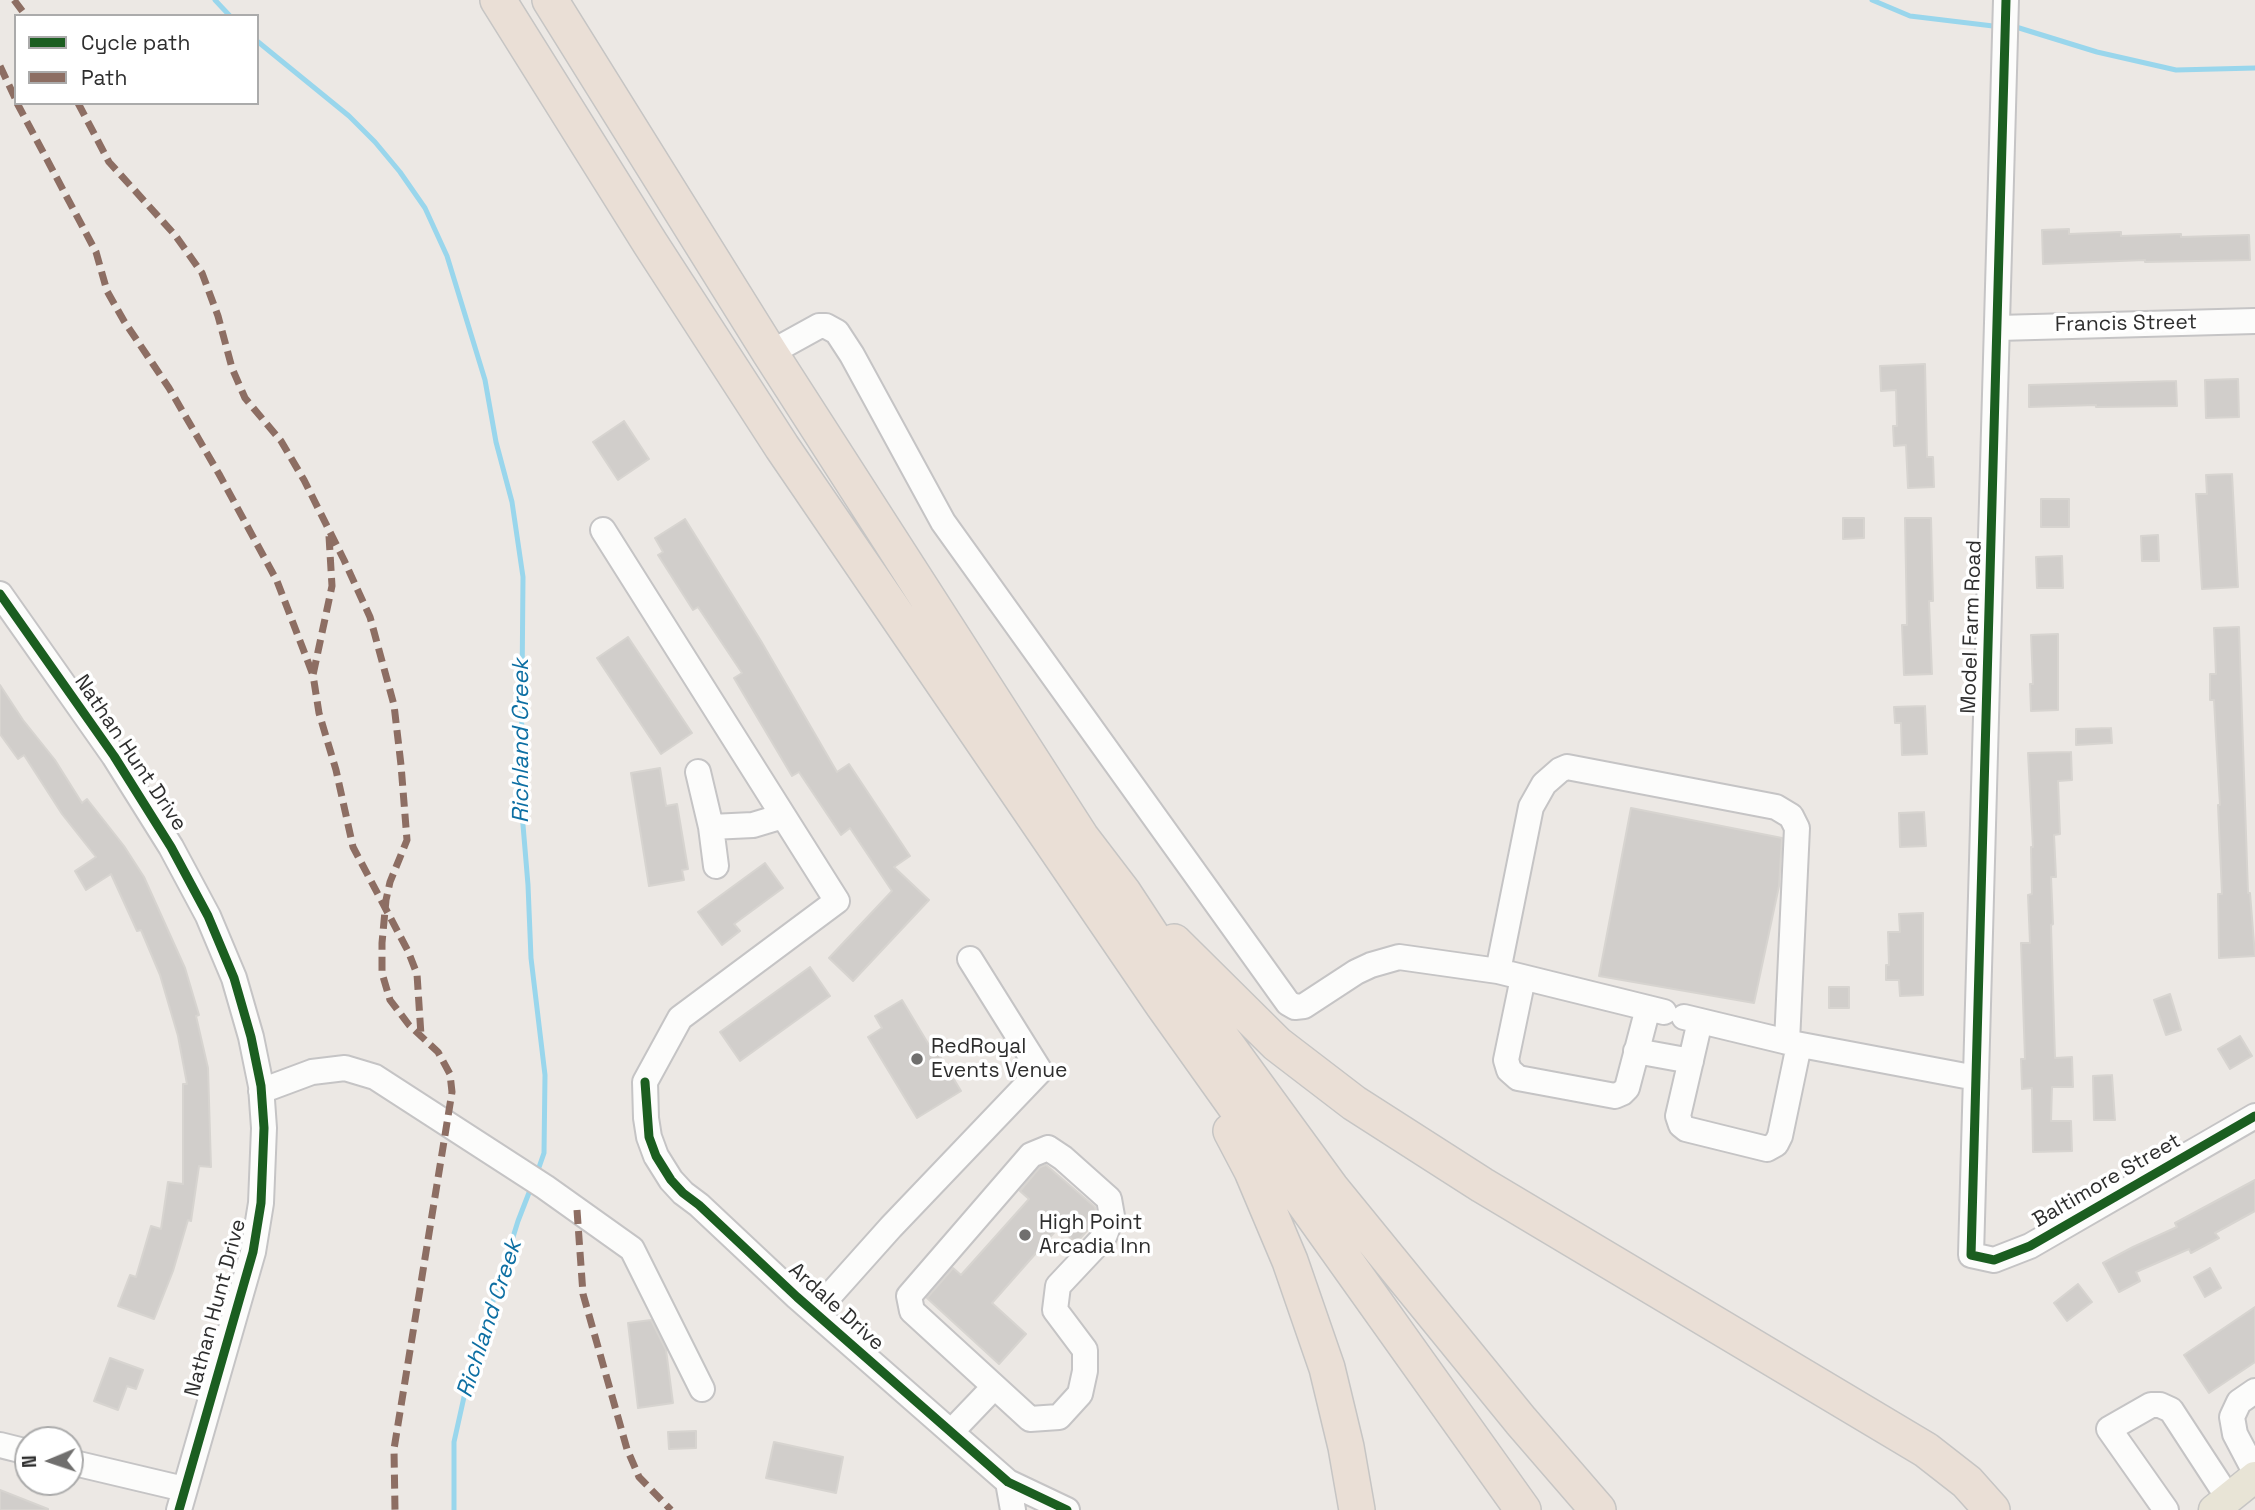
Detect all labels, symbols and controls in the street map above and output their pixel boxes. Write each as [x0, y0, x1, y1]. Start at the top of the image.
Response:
legend [14, 14, 259, 105]
text: Cycle path [81, 29, 190, 56]
text: Path [81, 64, 127, 91]
street label: Francis Street [2055, 310, 2197, 338]
street label: Model Farm Road [1956, 540, 1988, 714]
water label: Richland Creek [508, 659, 536, 823]
street label: Nathan Hunt Drive [68, 670, 192, 836]
place label: RedRoyal Events Venue [931, 1034, 1067, 1084]
marker: RedRoyal Events Venue [909, 1051, 925, 1067]
street label: Baltimore Street [2029, 1128, 2185, 1234]
place label: High Point Arcadia Inn [1039, 1210, 1151, 1260]
street label: Nathan Hunt Drive [180, 1216, 252, 1400]
marker: High Point Arcadia Inn [1017, 1227, 1033, 1243]
water label: Richland Creek [451, 1237, 529, 1401]
street label: Ardale Drive [783, 1258, 889, 1356]
north arrow [14, 1426, 84, 1496]
text: N [17, 1455, 42, 1468]

